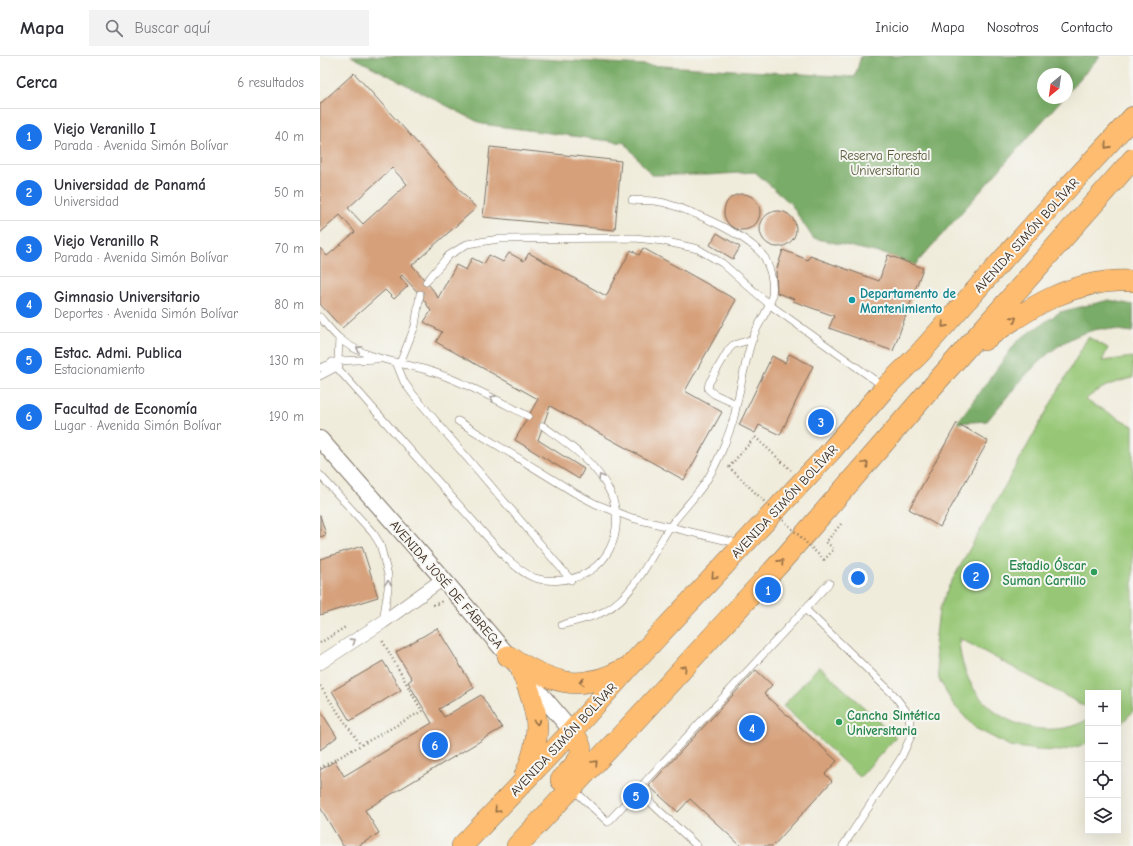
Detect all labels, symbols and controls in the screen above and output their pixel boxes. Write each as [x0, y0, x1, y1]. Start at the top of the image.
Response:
search box [89, 10, 369, 46]
text: Mapa [20, 17, 65, 39]
icon: search [103, 17, 125, 39]
text: Buscar aquí [135, 19, 210, 37]
text: Inicio [875, 19, 909, 36]
text: Mapa [931, 19, 965, 36]
text: Nosotros [987, 19, 1039, 36]
text: Contacto [1061, 19, 1113, 36]
north arrow [1037, 68, 1073, 104]
text: Cerca [16, 73, 58, 92]
text: 6 resultados [237, 75, 304, 90]
text: Viejo Veranillo I [54, 120, 156, 138]
text: 1 [26, 129, 32, 144]
text: 40 m [275, 129, 304, 144]
text: Parada · Avenida Simón Bolívar [54, 138, 228, 153]
one-way arrow [1104, 141, 1111, 149]
park label: Reserva Forestal Universitaria [840, 148, 930, 178]
street label: AVENIDA SIMÓN BOLÍVAR [970, 174, 1082, 296]
text: Universidad de Panamá [54, 176, 206, 194]
text: 2 [26, 185, 32, 200]
text: 50 m [274, 185, 304, 200]
text: Universidad [54, 194, 119, 209]
text: Viejo Veranillo R [54, 232, 159, 250]
text: 3 [26, 241, 32, 256]
text: 70 m [275, 241, 304, 256]
text: Parada · Avenida Simón Bolívar [54, 250, 228, 265]
place label: Departamento de Mantenimiento [860, 286, 957, 316]
text: Gimnasio Universitario [54, 288, 200, 306]
marker: Departamento de Mantenimiento [847, 295, 857, 305]
text: 4 [26, 297, 32, 312]
text: 80 m [274, 297, 304, 312]
text: Deportes · Avenida Simón Bolívar [54, 306, 238, 321]
one-way arrow [1010, 316, 1017, 324]
one-way arrow [942, 320, 949, 328]
text: Estac. Admi. Publica [54, 344, 182, 362]
one-way arrow [355, 346, 363, 354]
text: 5 [26, 353, 32, 368]
text: 130 m [269, 353, 304, 368]
text: Estacionamiento [54, 362, 145, 377]
one-way arrow [490, 395, 497, 403]
text: Facultad de Economía [54, 400, 197, 418]
pin: 3 [808, 407, 834, 437]
text: 6 [26, 409, 32, 424]
text: 190 m [269, 409, 304, 424]
text: Lugar · Avenida Simón Bolívar [54, 418, 221, 433]
street label: AVENIDA SIMÓN BOLÍVAR [727, 441, 841, 561]
one-way arrow [862, 461, 869, 469]
one-way arrow [598, 474, 605, 481]
street label: AVENIDA JOSÉ DE FÁBREGA [387, 517, 507, 652]
place label: Estadio Óscar Suman Carrillo [1003, 557, 1087, 588]
one-way arrow [776, 559, 783, 567]
pin: 2 [963, 561, 989, 591]
marker: Estadio Óscar Suman Carrillo [1089, 567, 1099, 577]
your location [848, 568, 868, 588]
one-way arrow [712, 571, 719, 579]
pin: 1 [755, 575, 781, 605]
one-way arrow [384, 580, 392, 586]
one-way arrow [349, 639, 356, 646]
one-way arrow [679, 665, 686, 673]
one-way arrow [579, 678, 585, 686]
street label: AVENIDA SIMÓN BOLÍVAR [506, 679, 620, 799]
map controls [1085, 690, 1121, 834]
button: + [1085, 690, 1121, 726]
place label: Cancha Sintética Universitaria [847, 708, 940, 738]
pin: 4 [739, 713, 765, 743]
marker: Cancha Sintética Universitaria [834, 717, 844, 727]
one-way arrow [532, 719, 541, 725]
button: − [1085, 726, 1121, 762]
pin: 6 [422, 730, 448, 760]
one-way arrow [590, 761, 597, 768]
button: locate [1085, 762, 1121, 798]
pin: 5 [623, 781, 649, 811]
button: layers [1085, 798, 1121, 834]
one-way arrow [495, 805, 502, 813]

